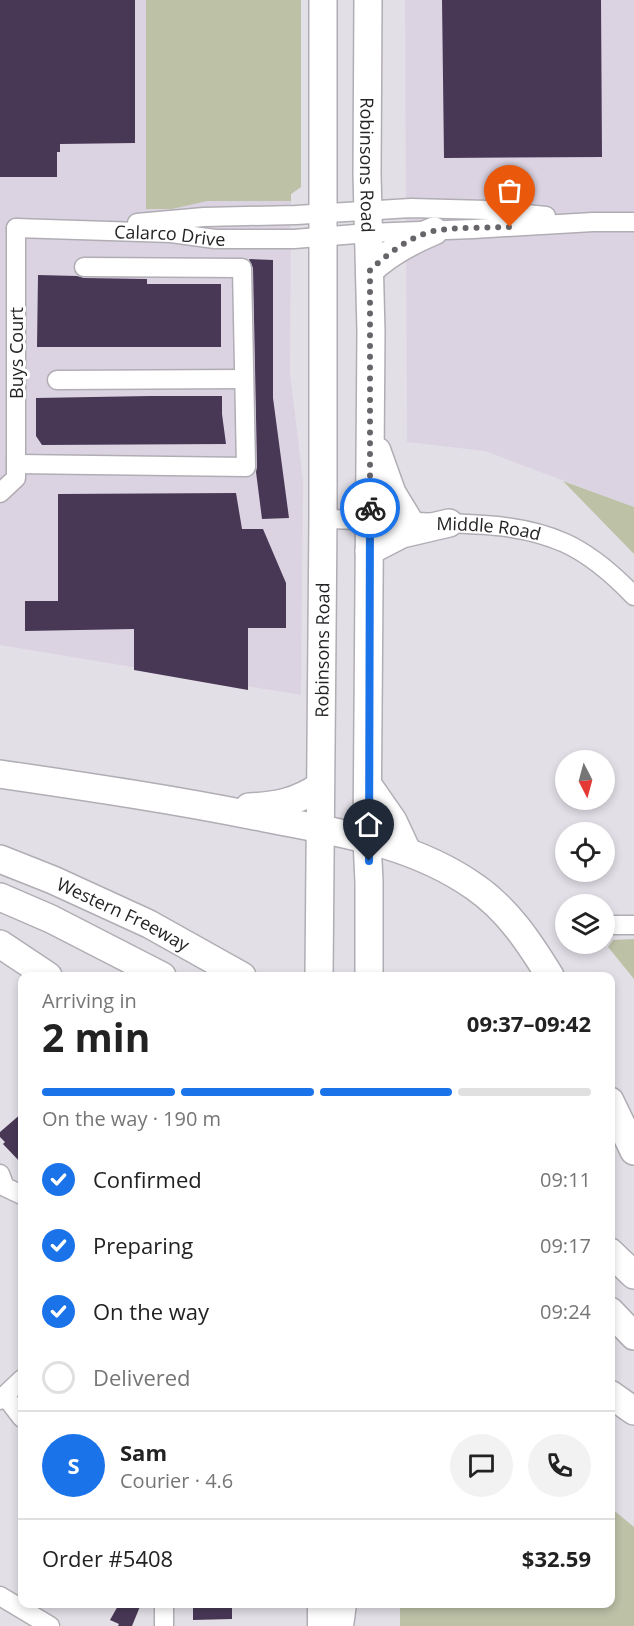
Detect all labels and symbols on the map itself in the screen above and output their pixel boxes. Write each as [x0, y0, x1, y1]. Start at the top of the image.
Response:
street label: Robinsons Road [355, 97, 380, 233]
pin [484, 165, 535, 227]
street label: Calarco Drive [114, 219, 225, 251]
street label: Buys Court [4, 307, 28, 399]
courier [340, 478, 400, 538]
street label: Middle Road [436, 511, 544, 546]
street label: Robinsons Road [309, 582, 334, 718]
north arrow [555, 750, 615, 810]
pin [343, 799, 394, 861]
street label: Western Freeway [53, 871, 195, 957]

